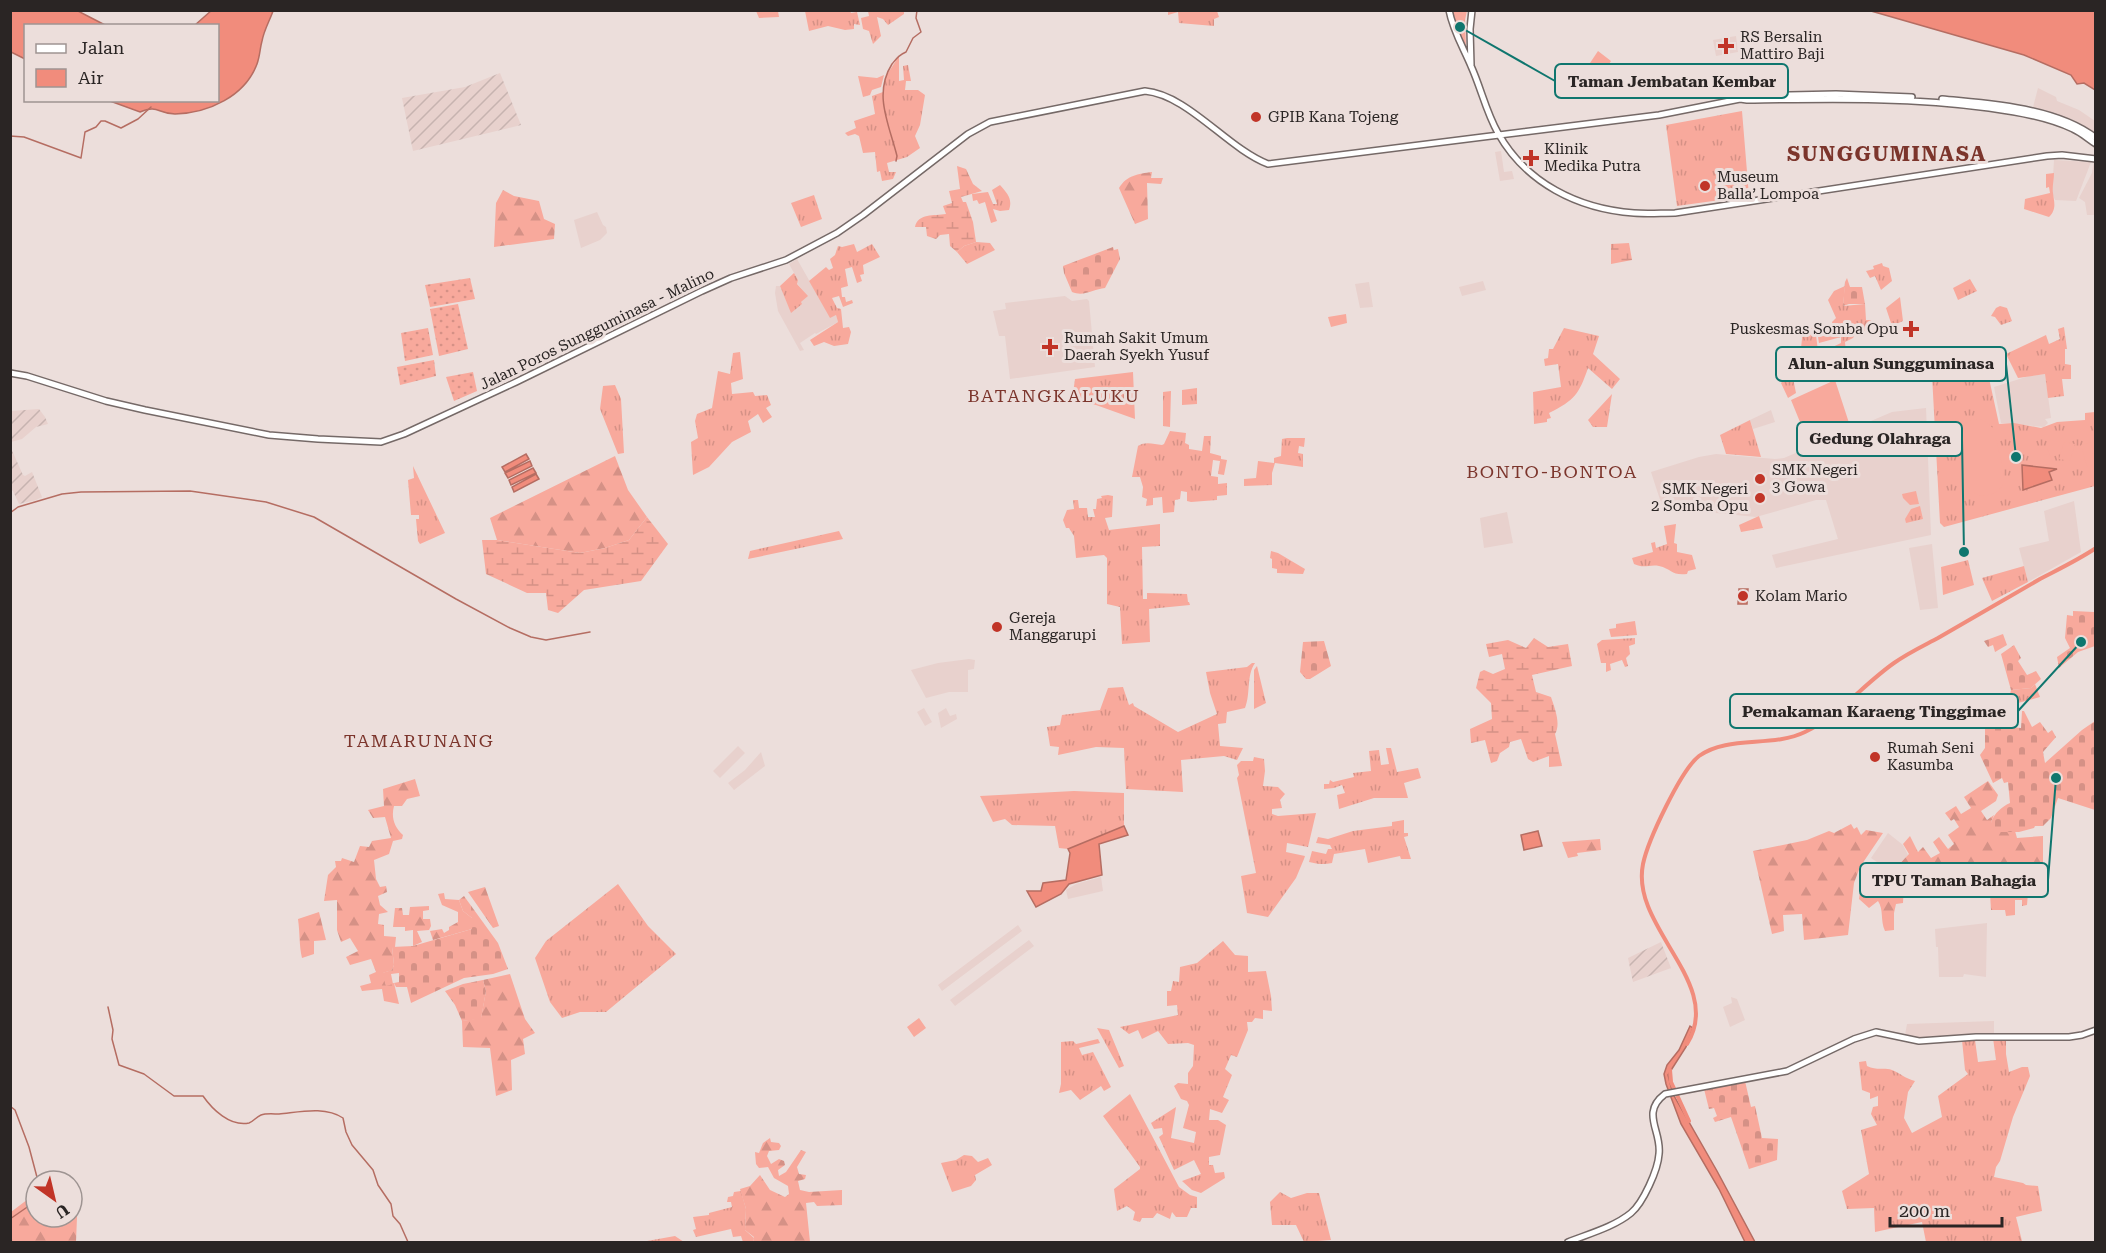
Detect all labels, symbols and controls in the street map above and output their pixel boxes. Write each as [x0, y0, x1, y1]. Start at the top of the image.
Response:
legend [24, 24, 219, 102]
place label: RS Bersalin Mattiro Baji [1740, 28, 1825, 63]
text: Jalan [78, 37, 125, 58]
marker: RS Bersalin Mattiro Baji [1717, 37, 1735, 55]
callout: Taman Jembatan Kembar [1555, 64, 1788, 98]
text: Air [78, 67, 104, 88]
text: Taman Jembatan Kembar [1568, 72, 1776, 91]
place label: GPIB Kana Tojeng [1268, 108, 1399, 126]
marker: GPIB Kana Tojeng [1249, 110, 1263, 124]
place label: Klinik Medika Putra [1544, 140, 1641, 175]
district label: SUNGGUMINASA [1787, 142, 1987, 166]
marker: Klinik Medika Putra [1522, 149, 1540, 167]
place label: Museum Ballaʼ Lompoa [1717, 168, 1819, 203]
marker: Museum Ballaʼ Lompoa [1698, 179, 1712, 193]
street label: Jalan Poros Sungguminasa - Malino [477, 264, 717, 394]
place label: Puskesmas Somba Opu [1730, 320, 1899, 338]
marker: Puskesmas Somba Opu [1902, 320, 1920, 338]
place label: Rumah Sakit Umum Daerah Syekh Yusuf [1064, 329, 1210, 364]
marker: Rumah Sakit Umum Daerah Syekh Yusuf [1041, 338, 1059, 356]
callout: Alun-alun Sungguminasa [1776, 347, 2006, 381]
text: Alun-alun Sungguminasa [1788, 354, 1995, 373]
district label: BATANGKALUKU [967, 385, 1141, 406]
callout: Gedung Olahraga [1797, 422, 1962, 456]
text: Gedung Olahraga [1809, 429, 1951, 448]
district label: BONTO-BONTOA [1466, 461, 1638, 482]
place label: SMK Negeri 3 Gowa [1772, 461, 1858, 496]
marker: SMK Negeri 3 Gowa [1753, 472, 1767, 486]
place label: SMK Negeri 2 Somba Opu [1651, 480, 1749, 515]
marker: SMK Negeri 2 Somba Opu [1753, 491, 1767, 505]
place label: Kolam Mario [1755, 587, 1848, 605]
marker: Kolam Mario [1736, 589, 1750, 603]
place label: Gereja Manggarupi [1009, 609, 1096, 644]
marker: Gereja Manggarupi [990, 620, 1004, 634]
callout: Pemakaman Karaeng Tinggimae [1730, 694, 2018, 728]
text: Pemakaman Karaeng Tinggimae [1742, 702, 2006, 721]
district label: TAMARUNANG [344, 730, 494, 751]
place label: Rumah Seni Kasumba [1887, 739, 1974, 774]
marker: Rumah Seni Kasumba [1868, 750, 1882, 764]
callout: TPU Taman Bahagia [1860, 863, 2048, 897]
text: TPU Taman Bahagia [1872, 871, 2037, 890]
north arrow [24, 1169, 84, 1229]
scale bar [1890, 1190, 2002, 1228]
text: U [52, 1200, 73, 1222]
text: 200 m [1899, 1200, 1950, 1221]

